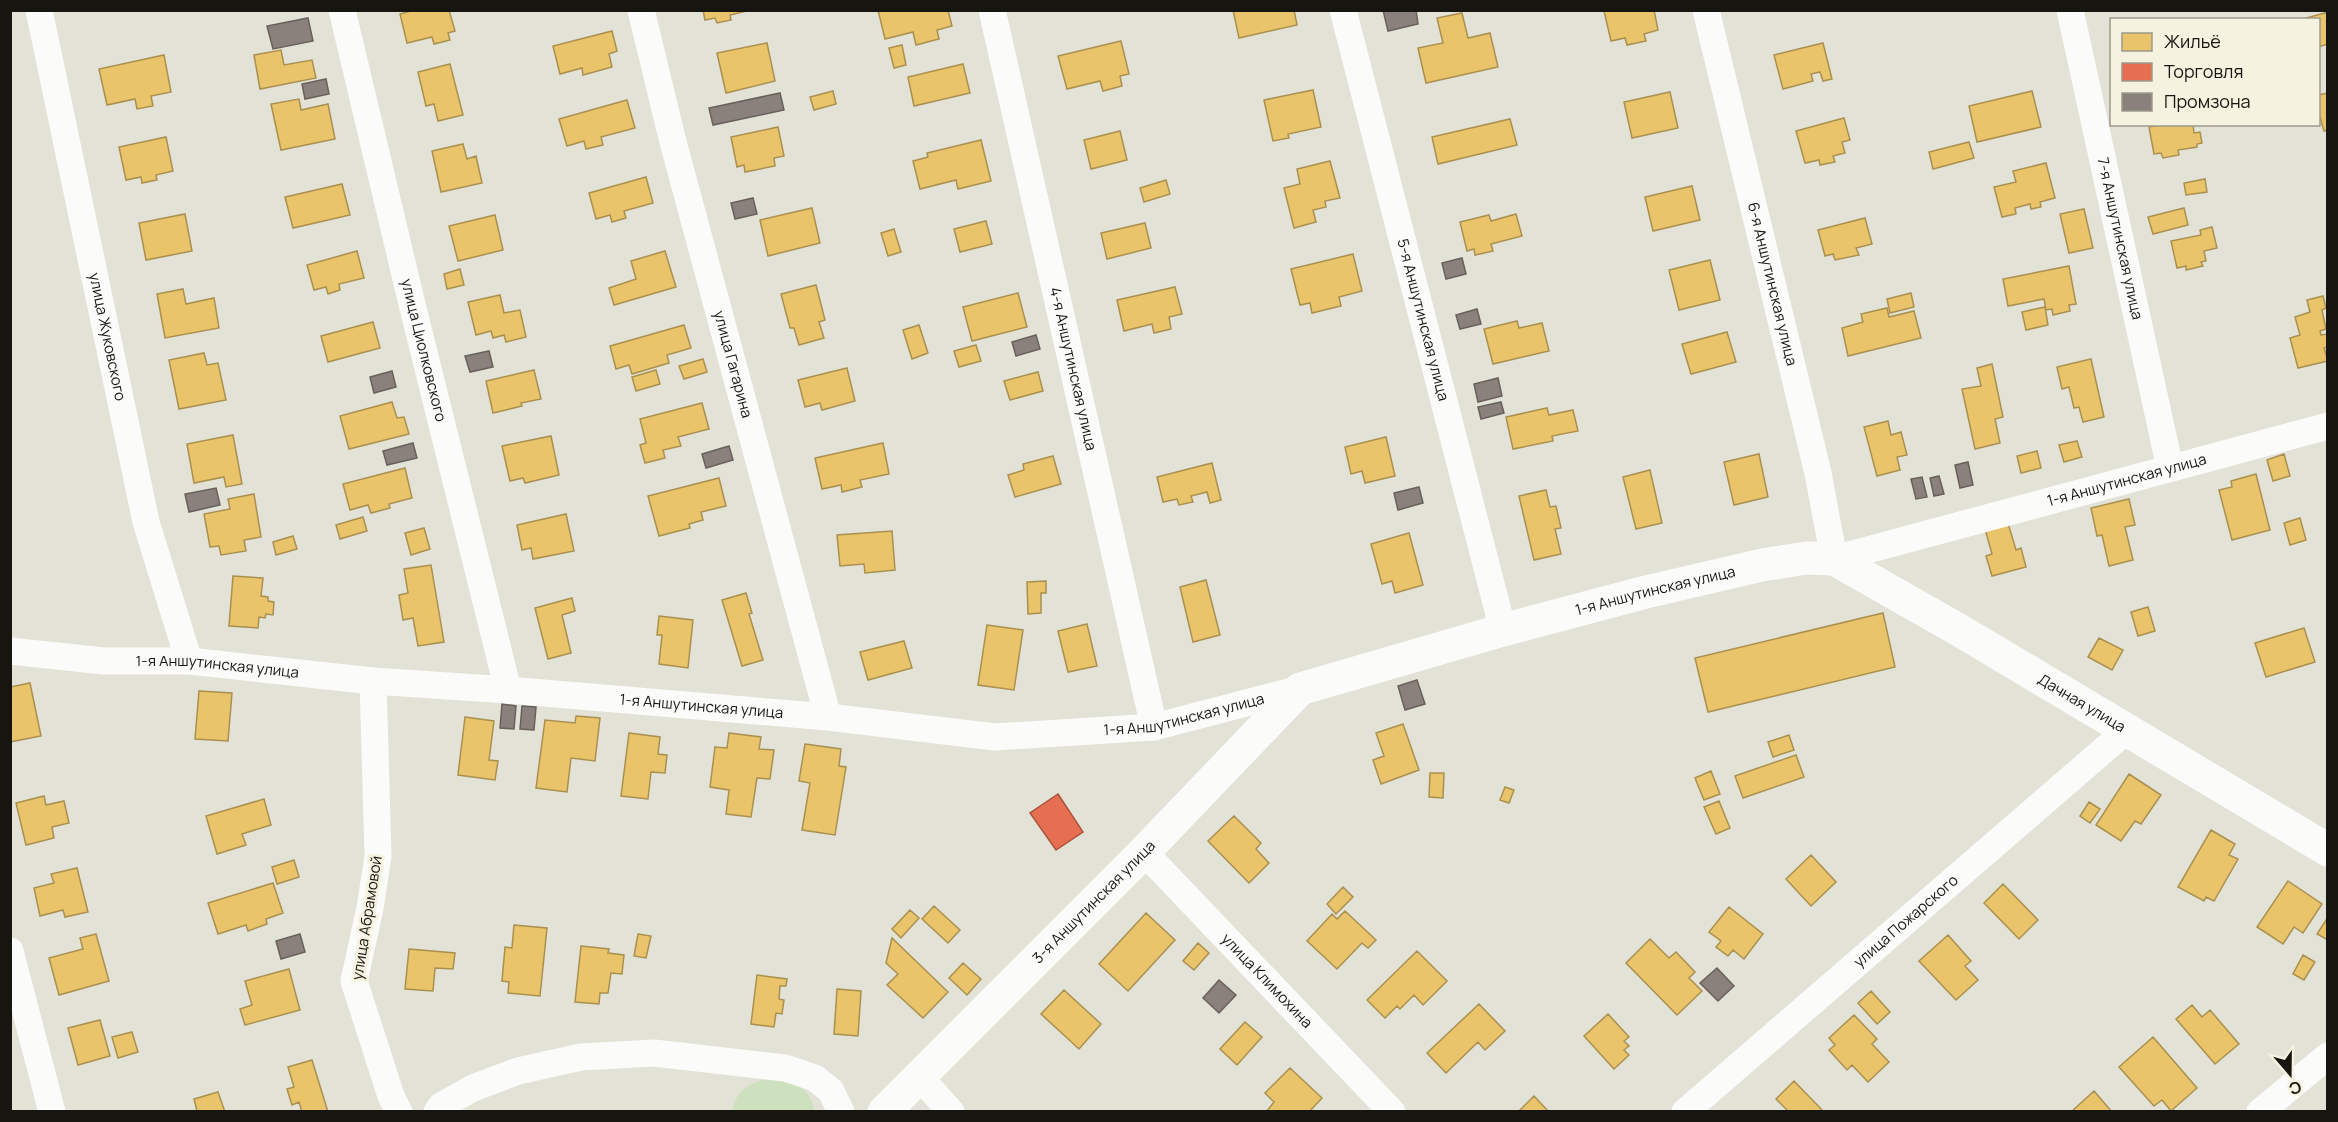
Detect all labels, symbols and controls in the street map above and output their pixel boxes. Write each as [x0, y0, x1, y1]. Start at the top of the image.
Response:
legend [2110, 18, 2320, 126]
text: Жильё [2164, 29, 2221, 53]
text: Торговля [2164, 59, 2243, 83]
text: Промзона [2164, 89, 2251, 113]
street label: 7-я Аншутинская улица [2092, 155, 2148, 322]
street label: 6-я Аншутинская улица [1743, 200, 1803, 368]
street label: 5-я Аншутинская улица [1392, 236, 1454, 403]
street label: улица Жуковского [84, 271, 131, 403]
street label: улица Циолковского [396, 277, 452, 424]
street label: 4-я Аншутинская улица [1045, 285, 1102, 453]
street label: улица Гагарина [709, 308, 758, 420]
street label: 1-я Аншутинская улица [2045, 448, 2209, 511]
street label: 1-я Аншутинская улица [1573, 561, 1737, 620]
street label: 1-я Аншутинская улица [135, 650, 300, 683]
street label: Дачная улица [2034, 669, 2130, 737]
street label: 1-я Аншутинская улица [619, 688, 784, 723]
street label: 1-я Аншутинская улица [1103, 688, 1266, 740]
street label: 3-я Аншутинская улица [1027, 835, 1160, 968]
street label: улица Абрамовой [346, 854, 387, 982]
street label: улица Пожарского [1849, 869, 1963, 972]
street label: улица Климохина [1217, 928, 1318, 1032]
north arrow [2260, 1044, 2320, 1104]
text: С [2286, 1076, 2304, 1101]

